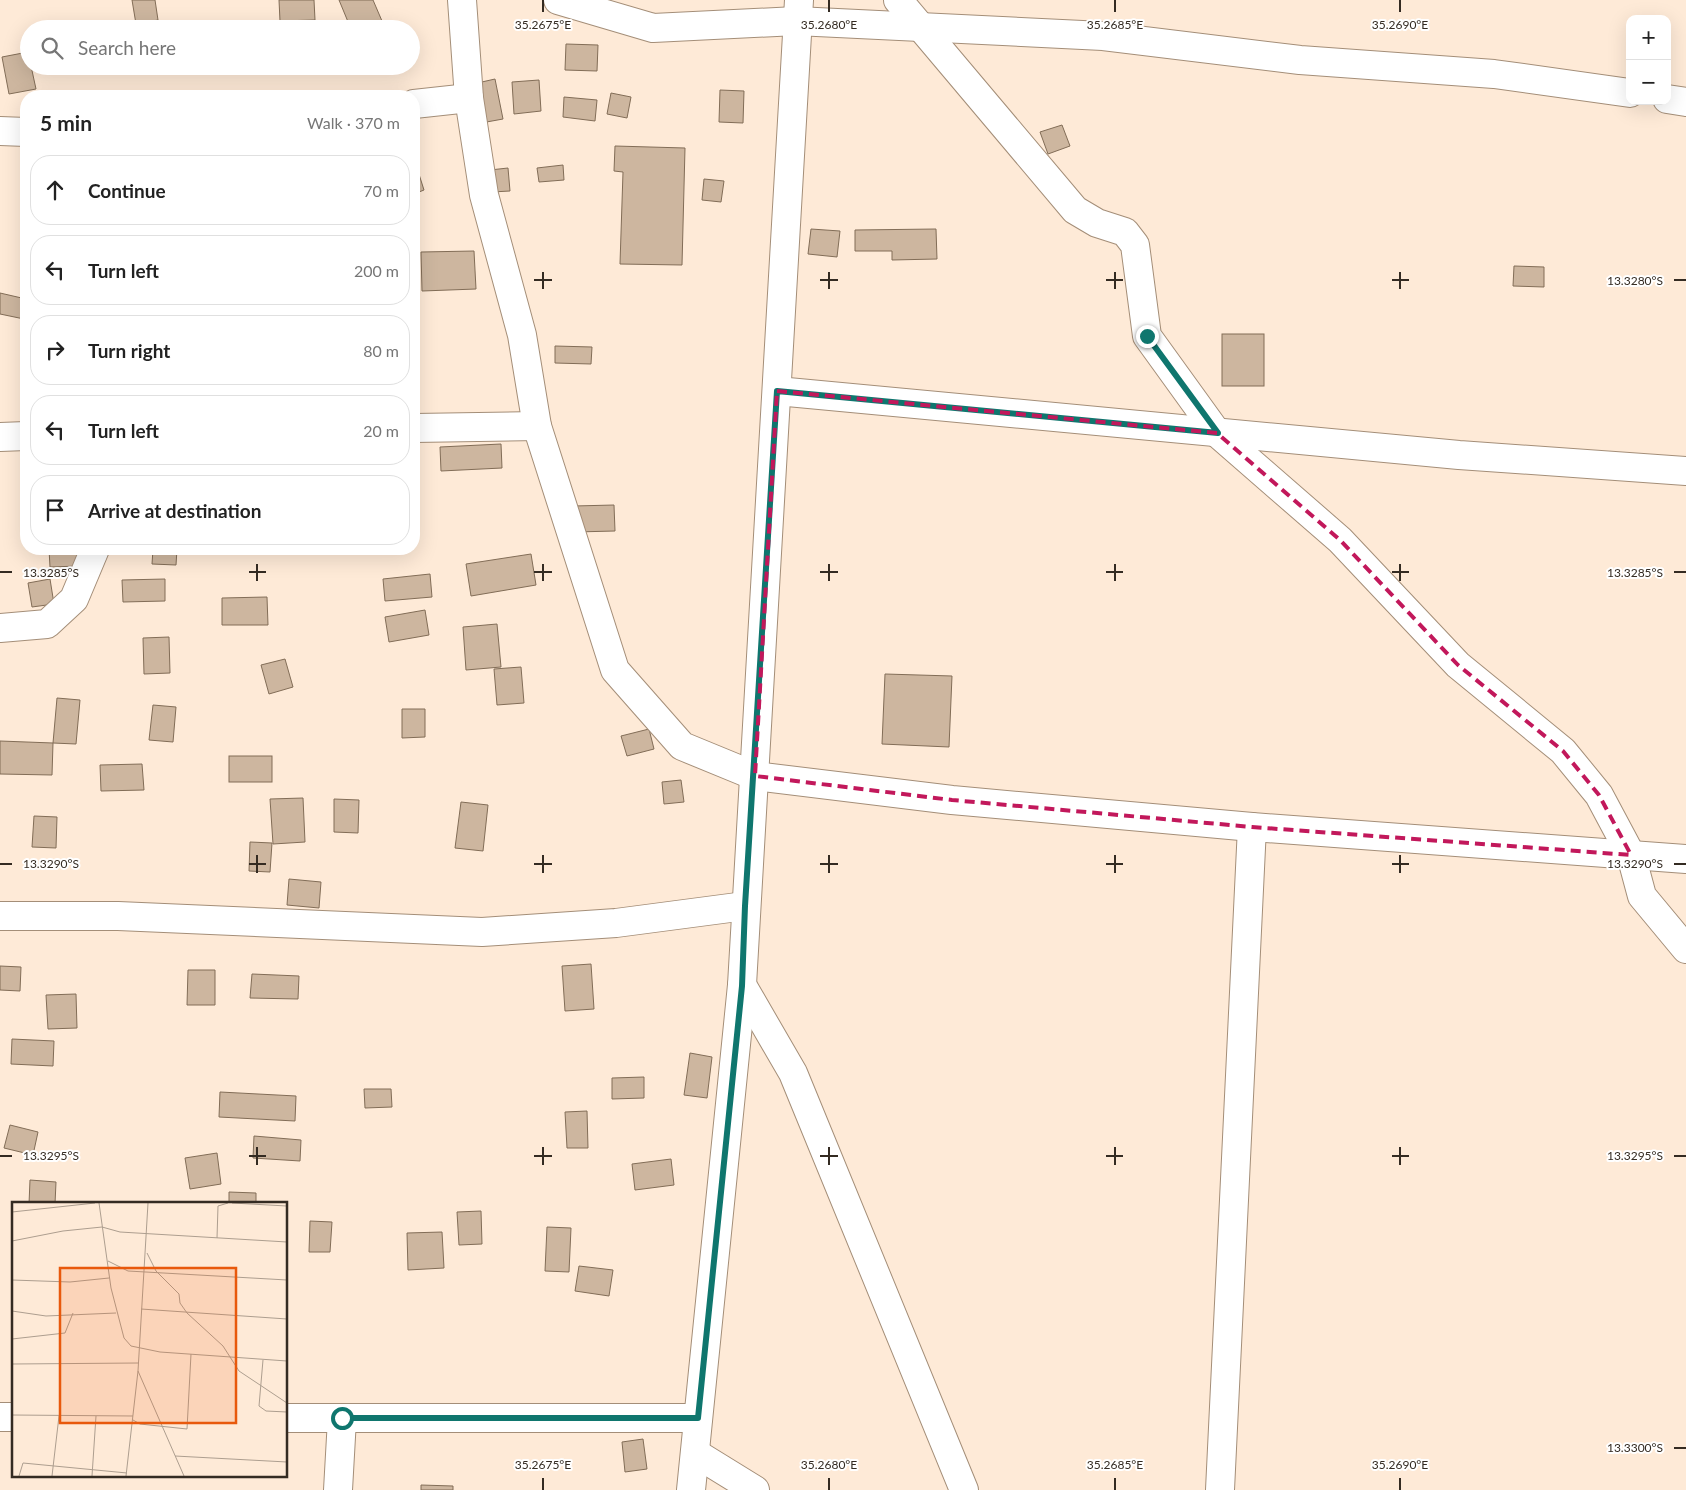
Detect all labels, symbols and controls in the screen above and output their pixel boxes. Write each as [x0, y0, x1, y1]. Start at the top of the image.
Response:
map controls [1626, 15, 1671, 105]
button: + [1626, 15, 1671, 60]
text: 35.2675°E [515, 17, 571, 32]
text: 35.2680°E [801, 17, 857, 32]
text: 35.2685°E [1087, 17, 1143, 32]
text: 35.2690°E [1372, 17, 1428, 32]
search box [20, 20, 420, 75]
icon: search [38, 34, 66, 62]
text: Search here [78, 36, 176, 59]
button: − [1626, 60, 1671, 105]
text: 5 min [40, 110, 92, 135]
text: Walk · 370 m [307, 113, 400, 132]
icon: ahead [41, 176, 69, 204]
text: Continue [88, 179, 166, 202]
text: 70 m [363, 181, 399, 200]
icon: left [41, 256, 69, 284]
text: Turn left [88, 259, 159, 282]
text: 200 m [354, 261, 399, 280]
text: 13.3280°S [1607, 273, 1663, 288]
route end [1136, 325, 1159, 348]
icon: right [41, 336, 69, 364]
text: Turn right [88, 339, 170, 362]
text: 80 m [363, 341, 399, 360]
icon: left [41, 416, 69, 444]
text: Turn left [88, 419, 159, 442]
text: 20 m [363, 421, 399, 440]
icon: arrive [41, 496, 69, 524]
text: Arrive at destination [88, 499, 261, 522]
text: 13.3285°S [23, 565, 79, 580]
text: 13.3285°S [1607, 565, 1663, 580]
text: 13.3290°S [23, 856, 79, 871]
text: 13.3290°S [1607, 856, 1663, 871]
text: 13.3295°S [23, 1148, 79, 1163]
text: 13.3295°S [1607, 1148, 1663, 1163]
inset map [12, 1202, 288, 1478]
route start [331, 1407, 354, 1430]
text: 13.3300°S [1607, 1440, 1663, 1455]
text: 35.2675°E [515, 1457, 571, 1472]
text: 35.2680°E [801, 1457, 857, 1472]
text: 35.2685°E [1087, 1457, 1143, 1472]
text: 35.2690°E [1372, 1457, 1428, 1472]

